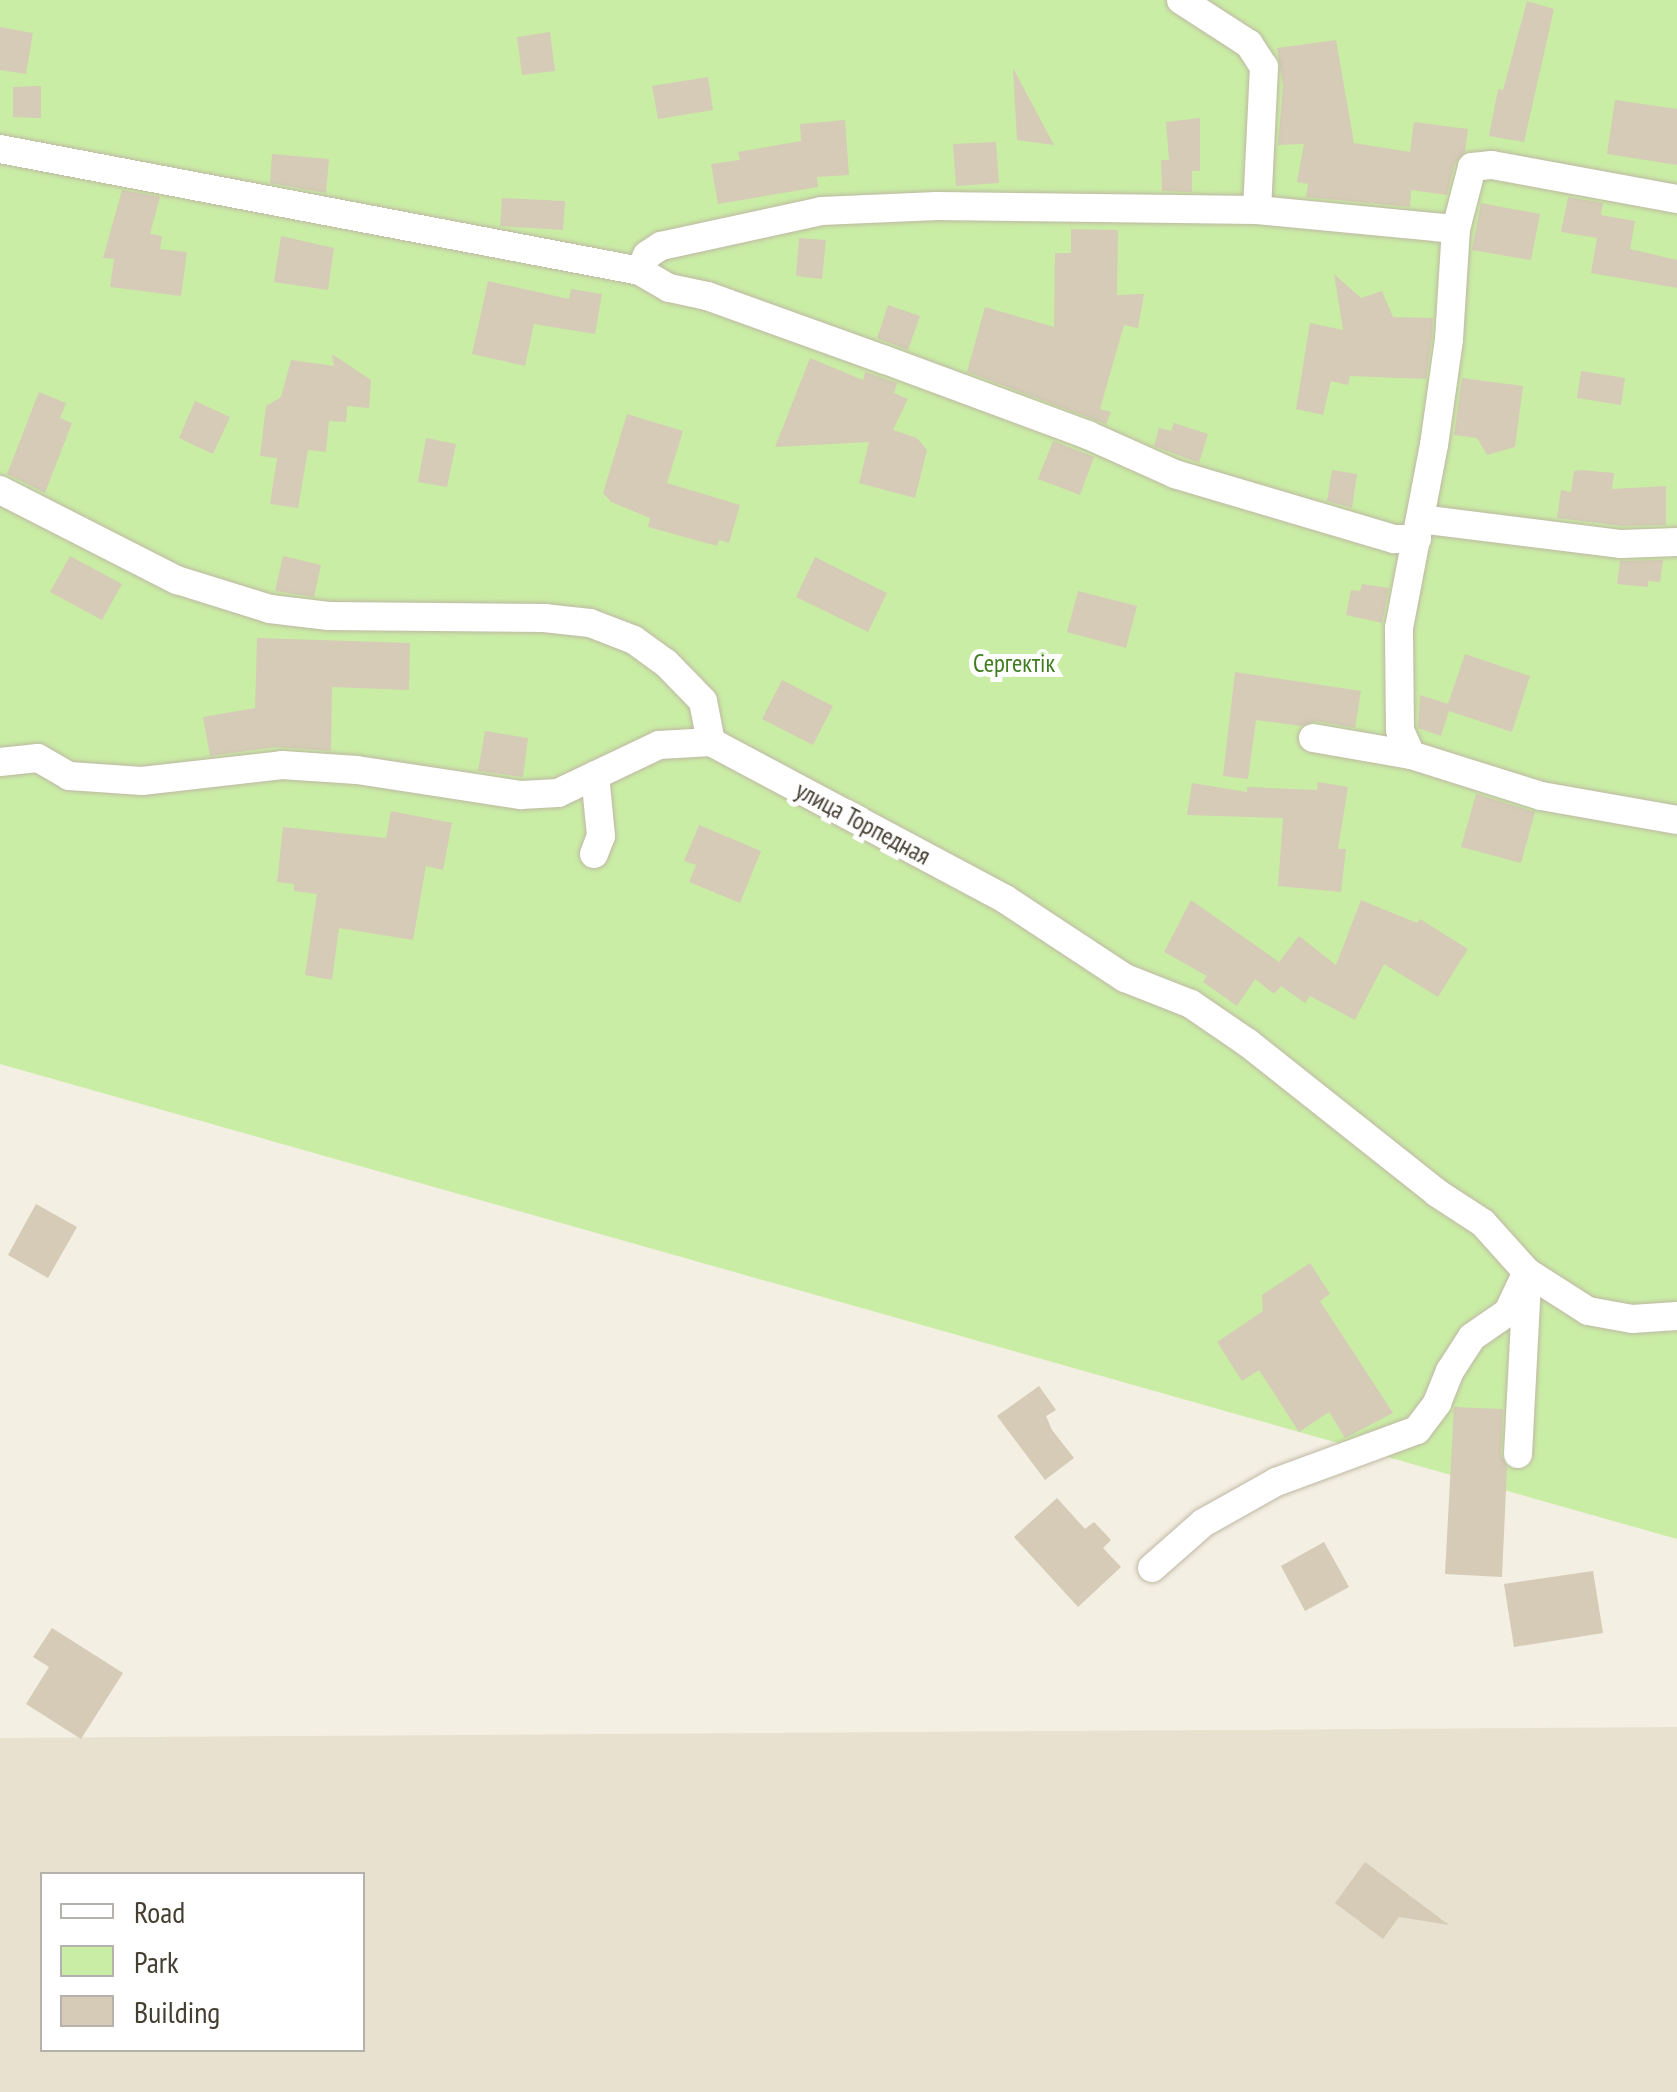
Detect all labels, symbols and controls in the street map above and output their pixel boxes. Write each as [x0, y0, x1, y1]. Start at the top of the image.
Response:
park label: Сергектік [973, 648, 1055, 678]
street label: улица Торпедная [790, 775, 936, 871]
legend [40, 1872, 365, 2052]
text: Road [134, 1892, 185, 1931]
text: Park [134, 1942, 179, 1981]
text: Building [134, 1992, 220, 2031]

